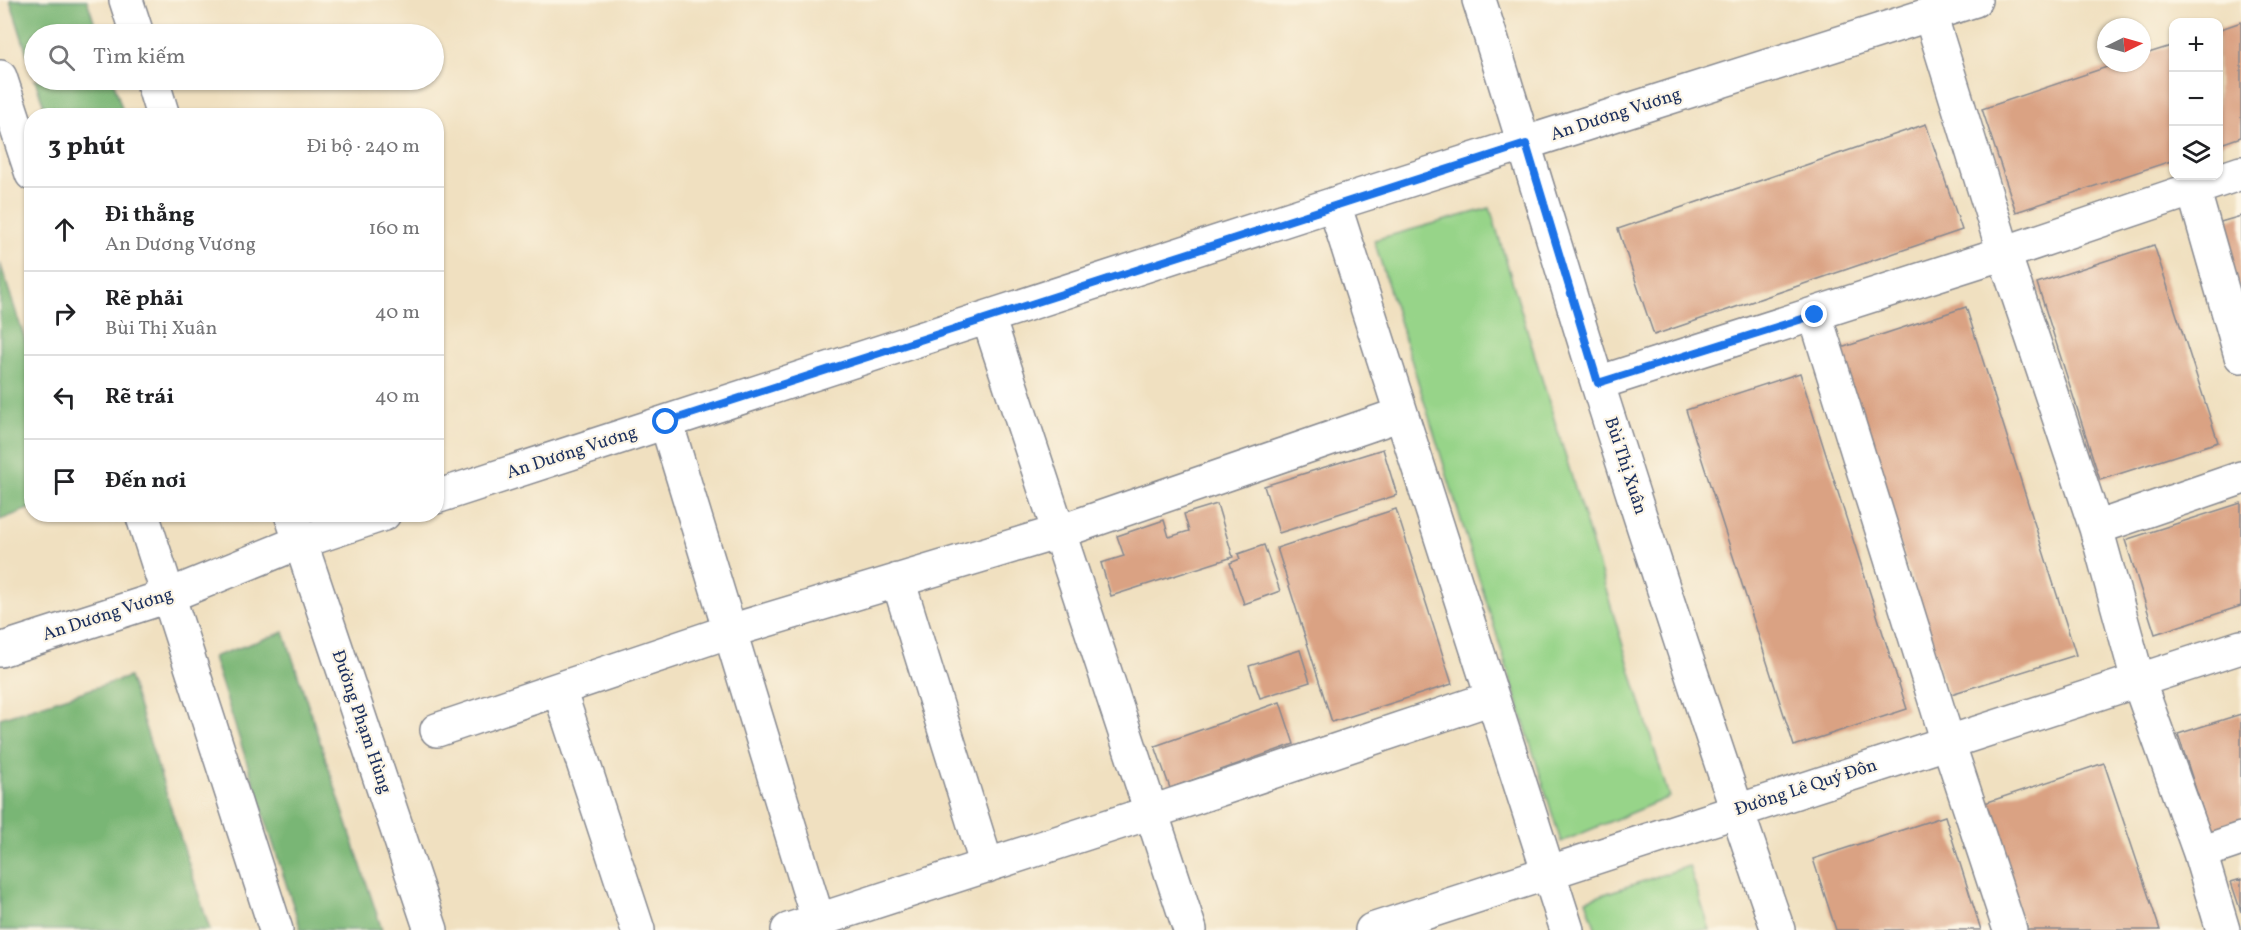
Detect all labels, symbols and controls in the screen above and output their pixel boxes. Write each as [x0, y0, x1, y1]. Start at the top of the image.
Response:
north arrow [2097, 18, 2151, 72]
map controls [2169, 18, 2223, 180]
button: + [2169, 18, 2223, 72]
search box [24, 24, 444, 90]
icon: search [45, 41, 78, 74]
text: Tìm kiếm [93, 42, 186, 73]
button: − [2169, 72, 2223, 126]
street label: An Dương Vương [1548, 82, 1684, 148]
button: layers [2169, 126, 2223, 180]
text: 3 phút [48, 129, 125, 165]
text: Đi bộ · 240 m [306, 133, 420, 161]
text: Đi thẳng [105, 200, 195, 231]
icon: ahead [48, 213, 81, 246]
text: 160 m [368, 215, 420, 243]
text: An Dương Vương [105, 231, 256, 259]
text: Rẽ phải [105, 284, 184, 315]
icon: right [48, 297, 81, 330]
text: 40 m [375, 299, 420, 327]
route end [1801, 301, 1827, 327]
text: Bùi Thị Xuân [105, 315, 218, 343]
icon: left [48, 381, 81, 414]
text: Rẽ trái [105, 382, 174, 413]
text: 40 m [375, 383, 420, 411]
route start [652, 408, 678, 434]
street label: Bùi Thị Xuân [1597, 414, 1653, 518]
street label: An Dương Vương [504, 420, 640, 486]
icon: arrive [48, 465, 81, 498]
text: Đến nơi [105, 466, 187, 497]
street label: An Dương Vương [40, 582, 176, 648]
street label: Đường Phạm Hùng [325, 647, 397, 797]
street label: Đường Lê Quý Đôn [1731, 753, 1881, 823]

